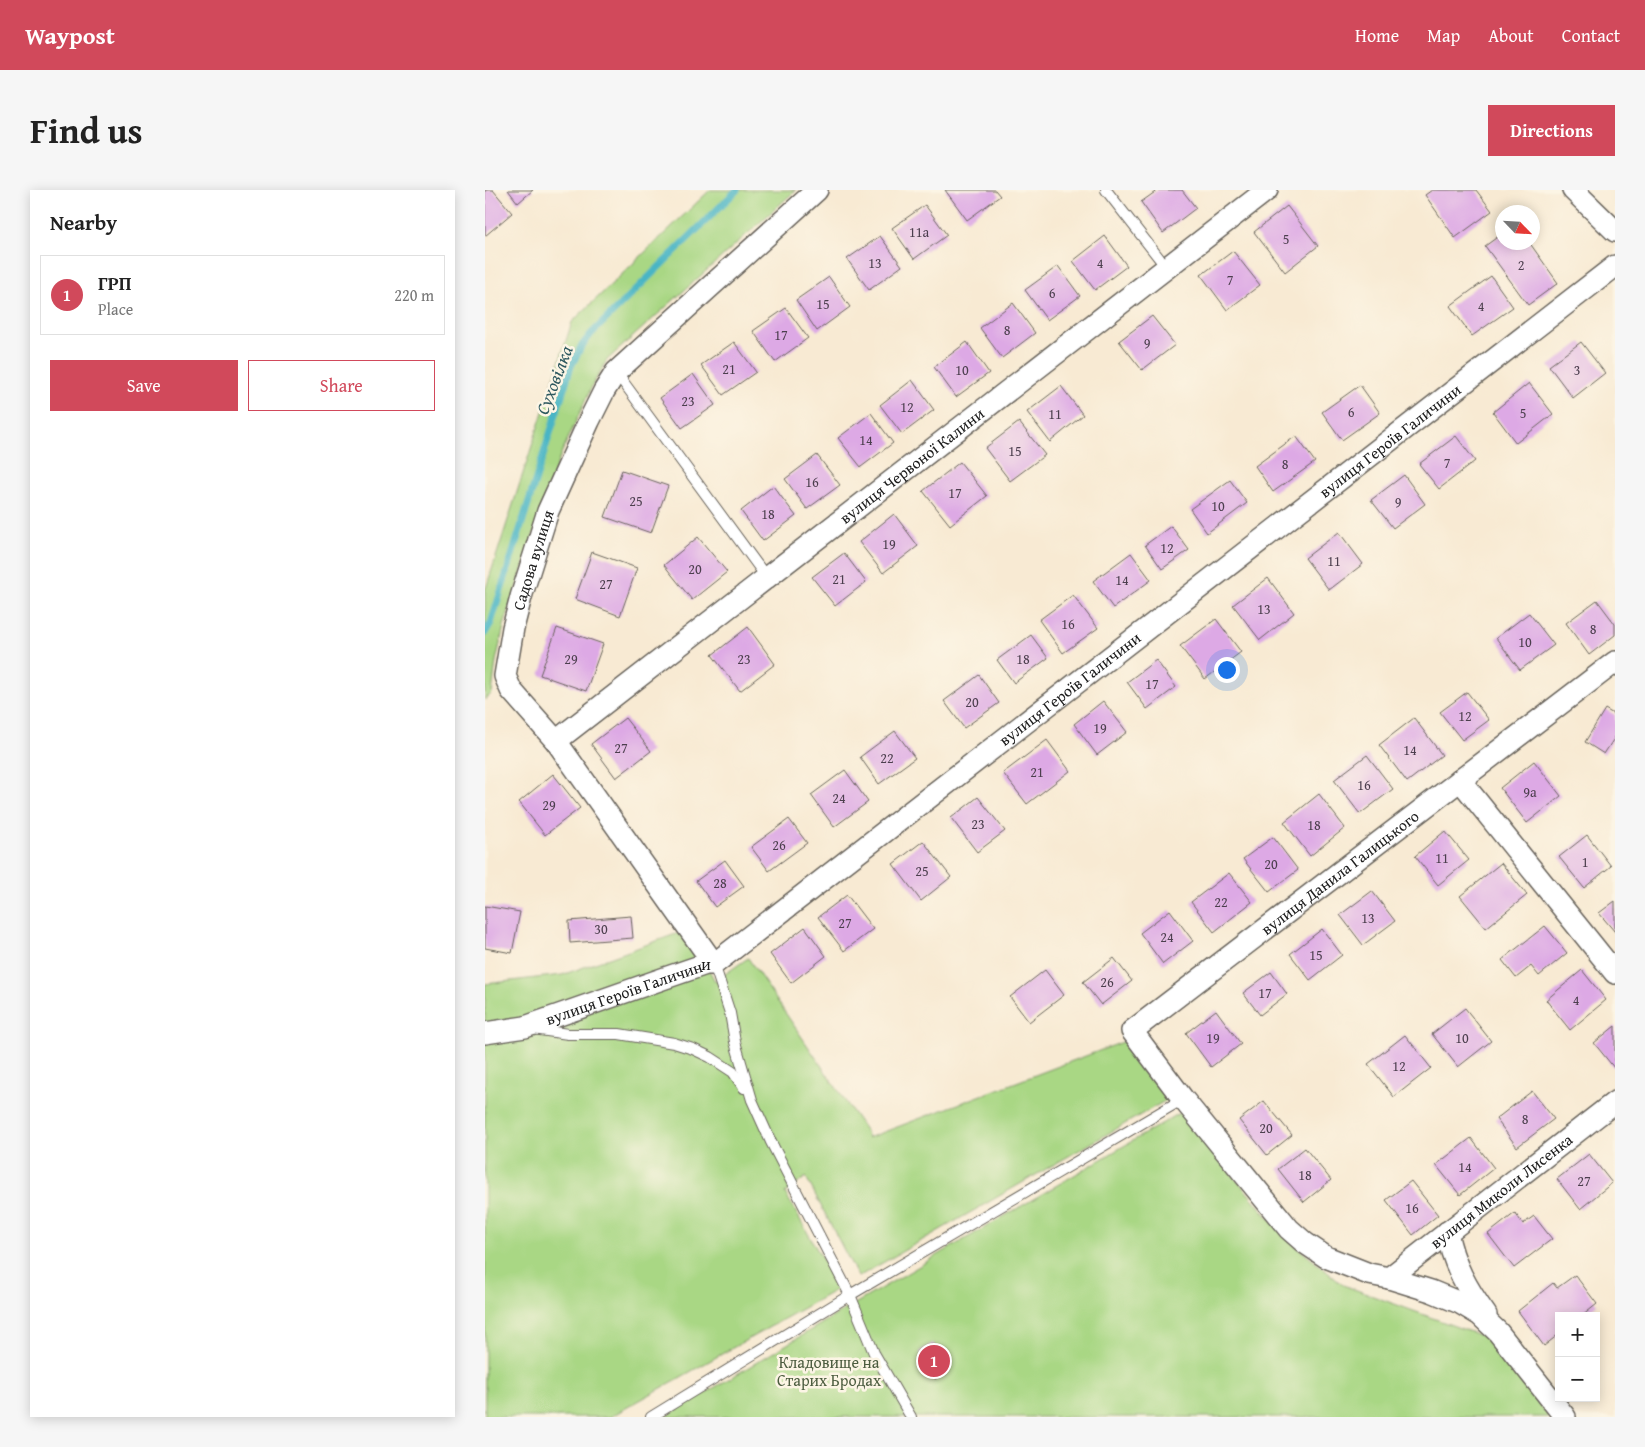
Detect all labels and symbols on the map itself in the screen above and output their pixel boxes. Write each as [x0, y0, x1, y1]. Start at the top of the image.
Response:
north arrow [1495, 205, 1540, 250]
house number: 11а [909, 222, 929, 242]
house number: 5 [1283, 229, 1289, 249]
house number: 13 [868, 253, 882, 273]
house number: 4 [1097, 253, 1104, 273]
house number: 2 [1518, 255, 1524, 275]
house number: 7 [1227, 270, 1234, 290]
house number: 6 [1049, 283, 1056, 303]
house number: 15 [816, 294, 830, 314]
house number: 4 [1478, 296, 1485, 316]
house number: 8 [1004, 320, 1011, 340]
house number: 17 [774, 325, 788, 345]
house number: 9 [1144, 333, 1151, 353]
water label: Суховілка [529, 341, 580, 418]
house number: 21 [722, 359, 736, 379]
house number: 10 [955, 360, 969, 380]
house number: 3 [1574, 360, 1580, 380]
street label: вулиця Героїв Галичини [1314, 377, 1466, 503]
house number: 23 [681, 391, 695, 411]
house number: 12 [900, 397, 914, 417]
street label: вулиця Червоної Калини [834, 401, 990, 529]
house number: 6 [1348, 402, 1355, 422]
house number: 5 [1520, 403, 1526, 423]
house number: 11 [1048, 404, 1062, 424]
house number: 14 [859, 430, 873, 450]
house number: 15 [1008, 441, 1022, 461]
house number: 7 [1444, 453, 1451, 473]
house number: 8 [1282, 454, 1289, 474]
house number: 16 [805, 472, 819, 492]
house number: 17 [948, 483, 962, 503]
house number: 25 [629, 491, 643, 511]
house number: 9 [1395, 492, 1402, 512]
house number: 10 [1211, 496, 1225, 516]
house number: 18 [761, 504, 775, 524]
street label: Садова вулиця [506, 507, 560, 613]
house number: 19 [882, 534, 896, 554]
house number: 12 [1160, 538, 1174, 558]
house number: 11 [1327, 551, 1341, 571]
house number: 20 [688, 559, 702, 579]
house number: 21 [832, 569, 846, 589]
house number: 14 [1115, 570, 1129, 590]
house number: 27 [599, 574, 613, 594]
house number: 13 [1257, 599, 1271, 619]
house number: 16 [1061, 614, 1075, 634]
house number: 8 [1590, 619, 1597, 639]
street label: вулиця Героїв Галичини [994, 625, 1146, 751]
house number: 10 [1518, 632, 1532, 652]
house number: 29 [564, 649, 578, 669]
house number: 23 [737, 649, 751, 669]
house number: 18 [1016, 649, 1030, 669]
your location [1214, 657, 1240, 683]
house number: 17 [1145, 674, 1159, 694]
house number: 20 [965, 692, 979, 712]
house number: 12 [1458, 706, 1472, 726]
house number: 19 [1093, 718, 1107, 738]
house number: 27 [614, 738, 628, 758]
house number: 14 [1403, 740, 1417, 760]
house number: 22 [880, 748, 894, 768]
house number: 21 [1030, 762, 1044, 782]
house number: 16 [1357, 775, 1371, 795]
house number: 9а [1523, 782, 1537, 802]
house number: 24 [832, 788, 846, 808]
house number: 29 [542, 795, 556, 815]
street label: вулиця Данила Галицького [1256, 804, 1424, 941]
house number: 23 [971, 814, 985, 834]
house number: 18 [1307, 815, 1321, 835]
house number: 26 [772, 835, 786, 855]
house number: 11 [1435, 848, 1449, 868]
house number: 1 [1582, 852, 1588, 872]
house number: 20 [1264, 854, 1278, 874]
house number: 25 [915, 861, 929, 881]
house number: 28 [713, 873, 727, 893]
house number: 22 [1214, 892, 1228, 912]
house number: 13 [1361, 908, 1375, 928]
house number: 27 [838, 913, 852, 933]
house number: 30 [594, 919, 608, 939]
house number: 24 [1160, 927, 1174, 947]
house number: 15 [1309, 945, 1323, 965]
street label: вулиця Героїв Галичини [542, 952, 711, 1031]
house number: 26 [1100, 972, 1114, 992]
house number: 17 [1258, 983, 1272, 1003]
house number: 4 [1573, 990, 1580, 1010]
house number: 19 [1206, 1028, 1220, 1048]
house number: 10 [1455, 1028, 1469, 1048]
house number: 12 [1392, 1056, 1406, 1076]
house number: 8 [1522, 1109, 1529, 1129]
house number: 20 [1259, 1118, 1273, 1138]
street label: вулиця Миколи Лисенка [1425, 1127, 1578, 1254]
house number: 14 [1458, 1157, 1472, 1177]
house number: 18 [1298, 1165, 1312, 1185]
house number: 27 [1577, 1171, 1591, 1191]
house number: 16 [1405, 1198, 1419, 1218]
pin: 1 [918, 1342, 950, 1380]
park label: Кладовище на Старих Бродах [777, 1350, 882, 1392]

